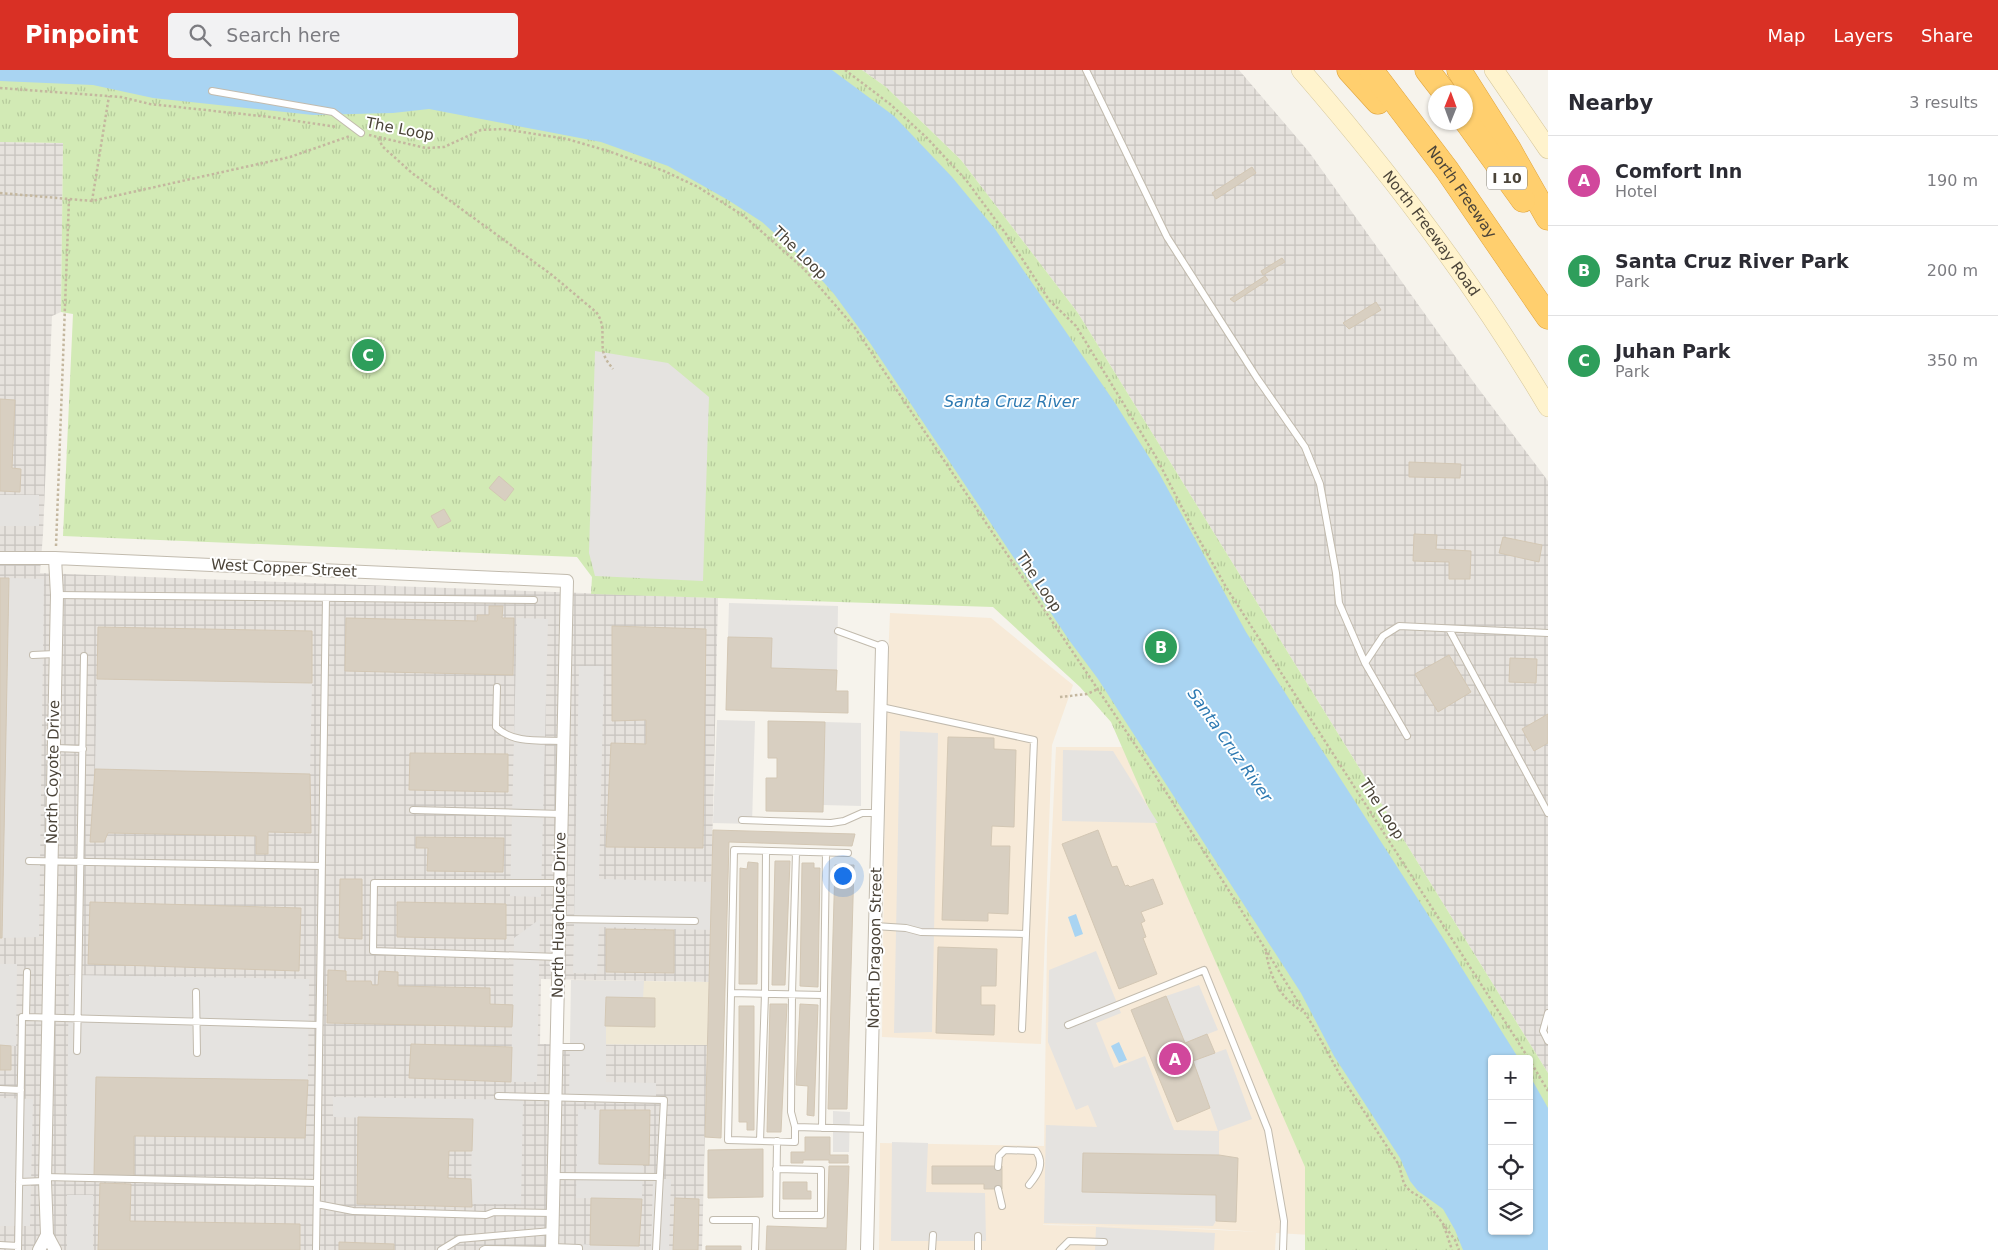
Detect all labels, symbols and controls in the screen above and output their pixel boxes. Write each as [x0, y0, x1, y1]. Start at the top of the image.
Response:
search box [168, 13, 518, 58]
text: Pinpoint [25, 21, 138, 49]
icon: search [186, 21, 214, 49]
text: Search here [226, 24, 341, 46]
text: Map [1767, 25, 1805, 46]
text: Layers [1833, 25, 1893, 46]
text: Share [1921, 25, 1973, 46]
north arrow [1428, 85, 1473, 130]
text: Nearby [1568, 91, 1653, 115]
text: 3 results [1909, 93, 1978, 112]
street label: The Loop [364, 113, 435, 144]
street label: North Freeway [1423, 142, 1500, 242]
text: Comfort Inn [1615, 160, 1742, 182]
road number: I 10 [1487, 166, 1527, 190]
street label: North Freeway Road [1379, 167, 1483, 300]
text: A [1578, 171, 1590, 190]
text: 190 m [1927, 171, 1978, 190]
text: Hotel [1615, 182, 1657, 201]
street label: The Loop [768, 222, 831, 283]
text: Santa Cruz River Park [1615, 250, 1849, 272]
text: B [1578, 261, 1590, 280]
text: 200 m [1927, 261, 1978, 280]
text: Park [1615, 272, 1650, 291]
pin: C [352, 336, 384, 374]
text: Juhan Park [1615, 340, 1730, 362]
text: C [1578, 351, 1590, 370]
text: 350 m [1927, 351, 1978, 370]
text: Park [1615, 362, 1650, 381]
water label: Santa Cruz River [944, 392, 1079, 411]
street label: The Loop [1012, 548, 1066, 615]
street label: West Copper Street [211, 555, 358, 581]
pin: B [1145, 628, 1177, 666]
water label: Santa Cruz River [1184, 685, 1277, 807]
street label: North Coyote Drive [43, 700, 63, 844]
street label: The Loop [1355, 774, 1408, 843]
street label: North Huachuca Drive [549, 832, 569, 998]
your location [830, 863, 856, 889]
street label: North Dragoon Street [865, 867, 885, 1029]
pin: A [1159, 1040, 1191, 1078]
map controls [1488, 1055, 1533, 1235]
button: + [1488, 1055, 1533, 1100]
button: − [1488, 1100, 1533, 1145]
button: locate [1488, 1145, 1533, 1190]
button: layers [1488, 1190, 1533, 1235]

